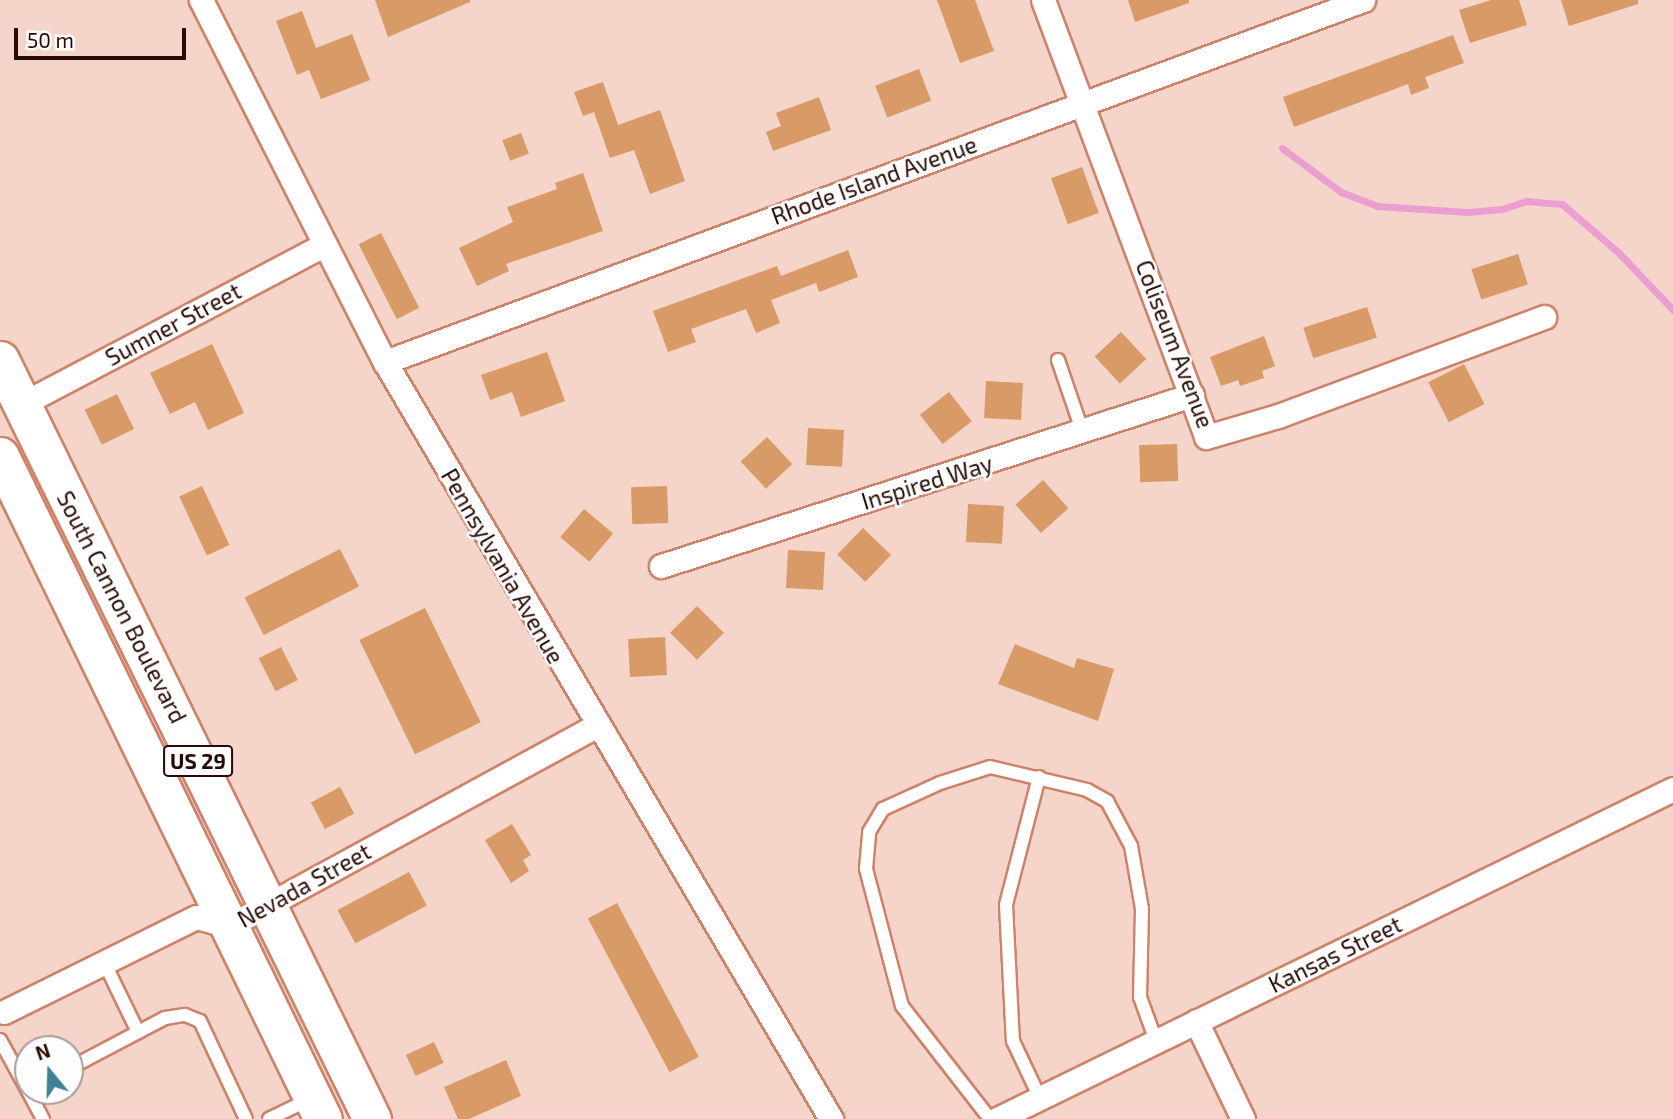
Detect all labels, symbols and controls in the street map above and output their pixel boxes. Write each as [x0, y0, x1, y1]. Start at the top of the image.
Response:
scale bar [18, 14, 189, 58]
text: 50 m [27, 27, 74, 52]
street label: Rhode Island Avenue [767, 130, 981, 230]
street label: Coliseum Avenue [1130, 256, 1220, 432]
street label: Sumner Street [100, 277, 246, 371]
street label: Inspired Way [858, 449, 996, 515]
street label: Pennsylvania Avenue [436, 463, 570, 669]
street label: South Cannon Boulevard [51, 486, 193, 728]
road number: US 29 [163, 744, 233, 778]
street label: Nevada Street [233, 837, 375, 933]
street label: Kansas Street [1264, 910, 1406, 998]
north arrow [14, 1035, 84, 1105]
text: N [32, 1038, 53, 1065]

